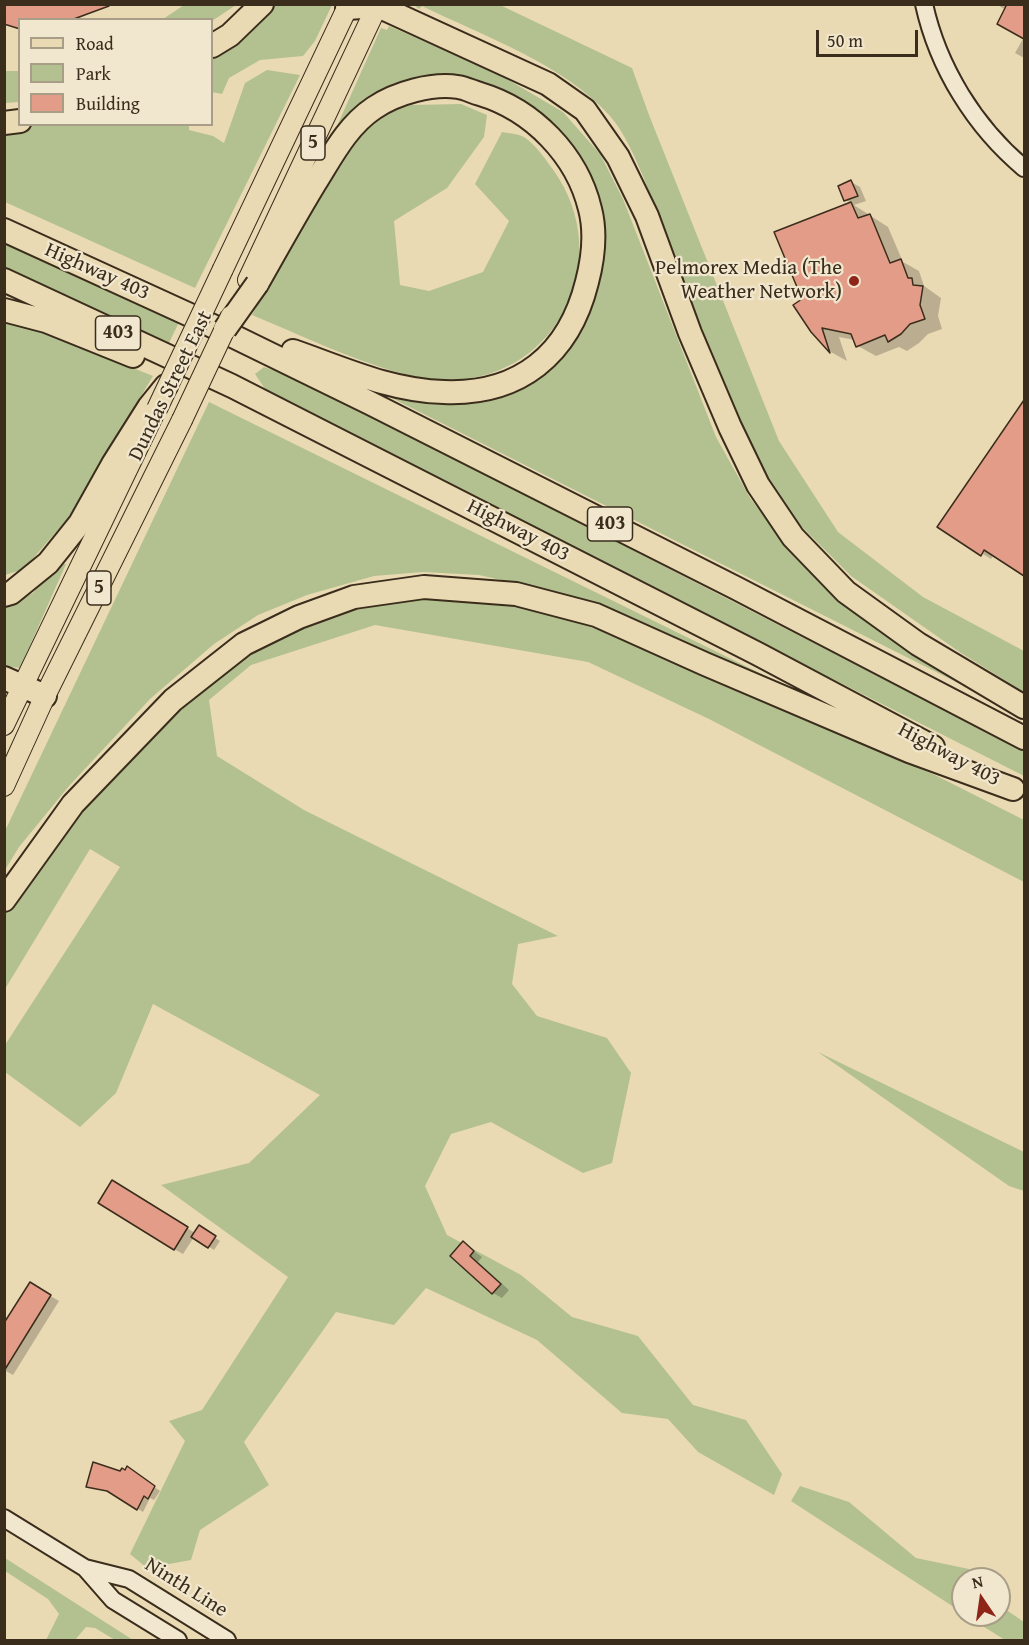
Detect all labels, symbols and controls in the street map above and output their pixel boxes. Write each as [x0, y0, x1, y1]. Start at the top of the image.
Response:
legend [18, 18, 213, 126]
scale bar [819, 18, 921, 56]
text: 50 m [827, 27, 863, 54]
text: Road [76, 30, 114, 57]
text: Park [76, 60, 111, 87]
text: Building [76, 90, 140, 117]
road number: 5 [301, 126, 325, 160]
street label: Highway 403 [41, 238, 153, 306]
place label: Pelmorex Media (The Weather Network) [655, 256, 842, 306]
marker: Pelmorex Media (The Weather Network) [847, 274, 861, 288]
street label: Dundas Street East [124, 307, 218, 465]
road number: 403 [96, 316, 140, 350]
street label: Highway 403 [462, 494, 574, 568]
road number: 403 [588, 507, 632, 541]
road number: 5 [87, 571, 111, 605]
street label: Highway 403 [894, 718, 1004, 792]
street label: Ninth Line [140, 1553, 232, 1623]
north arrow [951, 1567, 1011, 1627]
text: N [969, 1569, 985, 1594]

